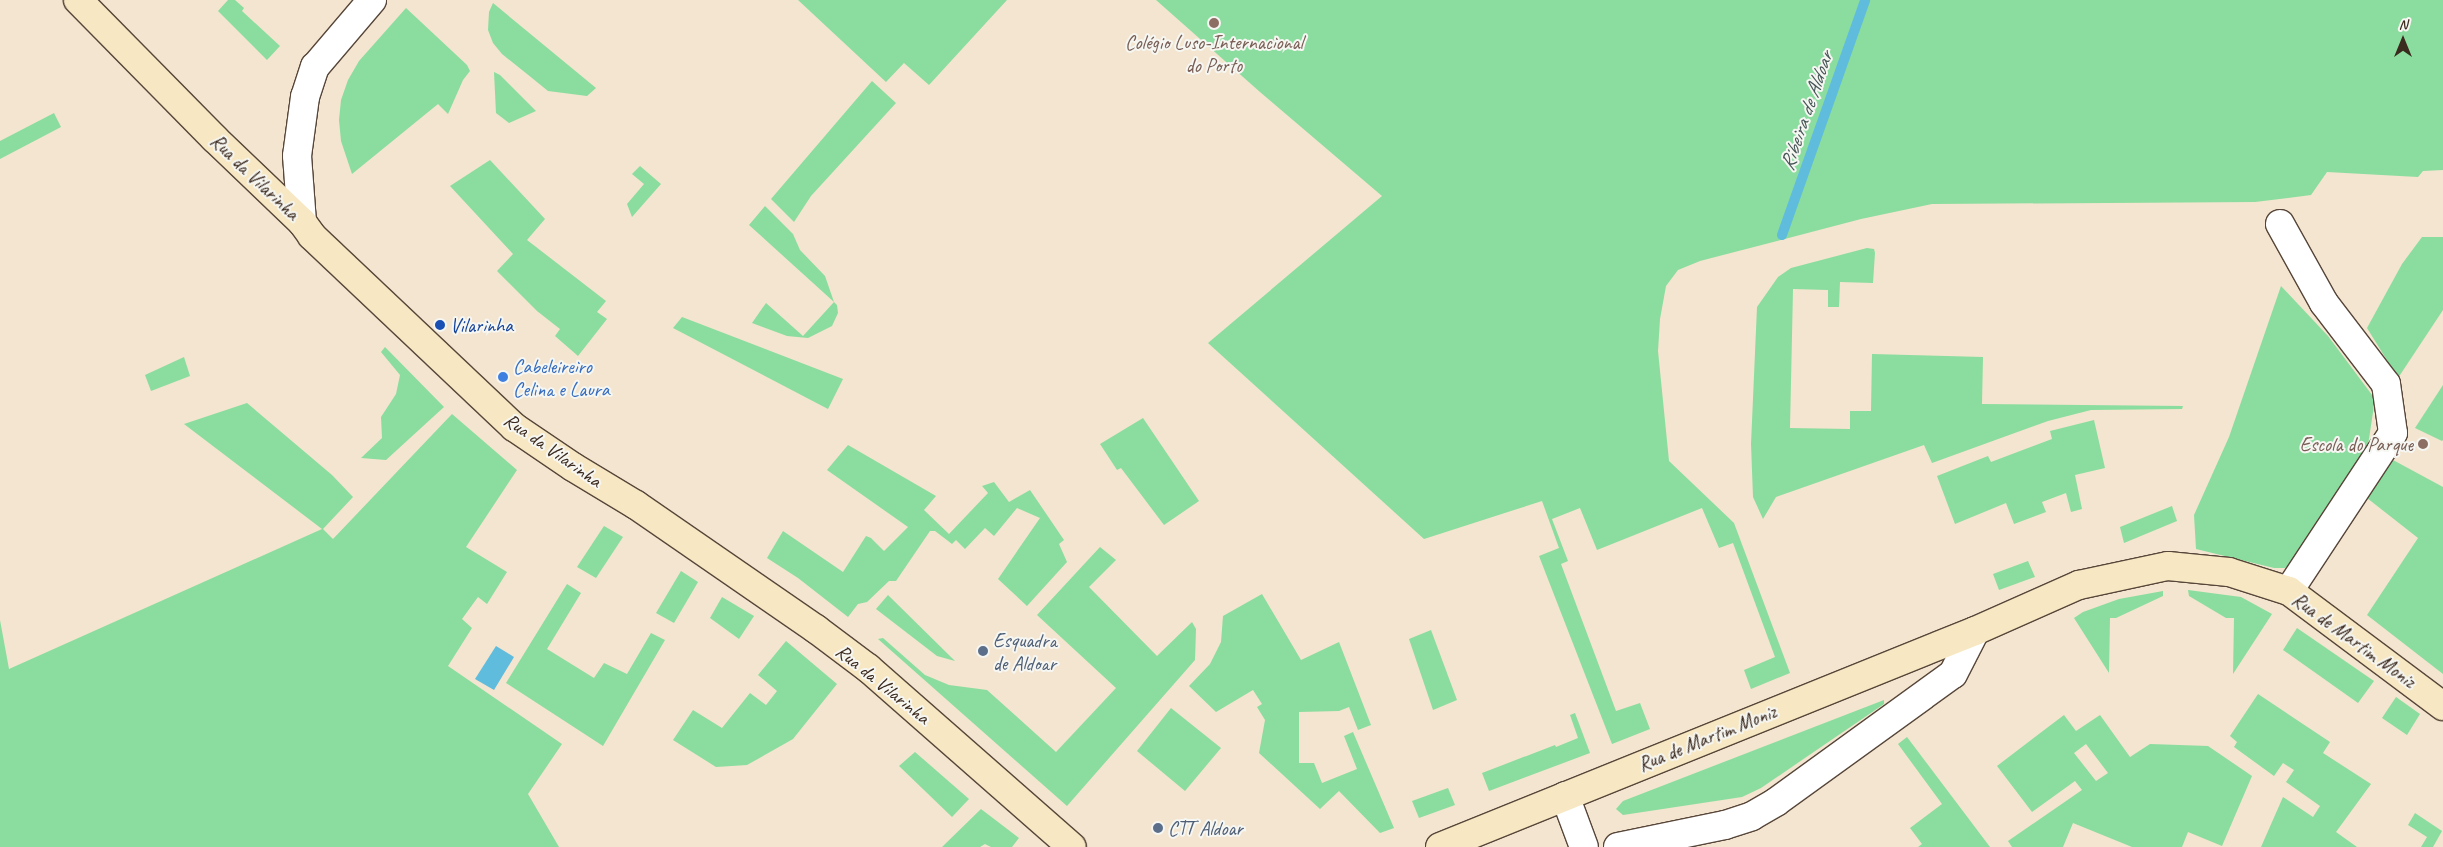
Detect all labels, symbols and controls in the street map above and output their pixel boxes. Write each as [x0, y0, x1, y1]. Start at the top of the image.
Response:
north arrow [2378, 15, 2428, 65]
text: N [2399, 16, 2407, 33]
marker: Colégio Luso-Internacional do Porto [1208, 17, 1220, 29]
place label: Colégio Luso-Internacional do Porto [1125, 31, 1303, 78]
water label: Ribeira de Aldoar [1774, 49, 1838, 173]
street label: Rua da Vilarinha [205, 129, 305, 225]
place label: Vilarinha [450, 313, 513, 337]
marker: Vilarinha [434, 319, 446, 331]
place label: Cabeleireiro Celina e Laura [513, 354, 610, 401]
marker: Cabeleireiro Celina e Laura [497, 371, 509, 383]
street label: Rua da Vilarinha [499, 407, 607, 493]
place label: Escola do Parque [2300, 432, 2413, 456]
marker: Escola do Parque [2417, 438, 2429, 450]
street label: Rua de Martim Moniz [2288, 587, 2420, 693]
place label: Esquadra de Aldoar [993, 628, 1057, 675]
street label: Rua da Vilarinha [831, 639, 935, 729]
marker: Esquadra de Aldoar [977, 645, 989, 657]
street label: Rua de Martim Moniz [1634, 699, 1780, 777]
place label: CTT Aldoar [1168, 816, 1243, 840]
marker: CTT Aldoar [1152, 822, 1164, 834]

